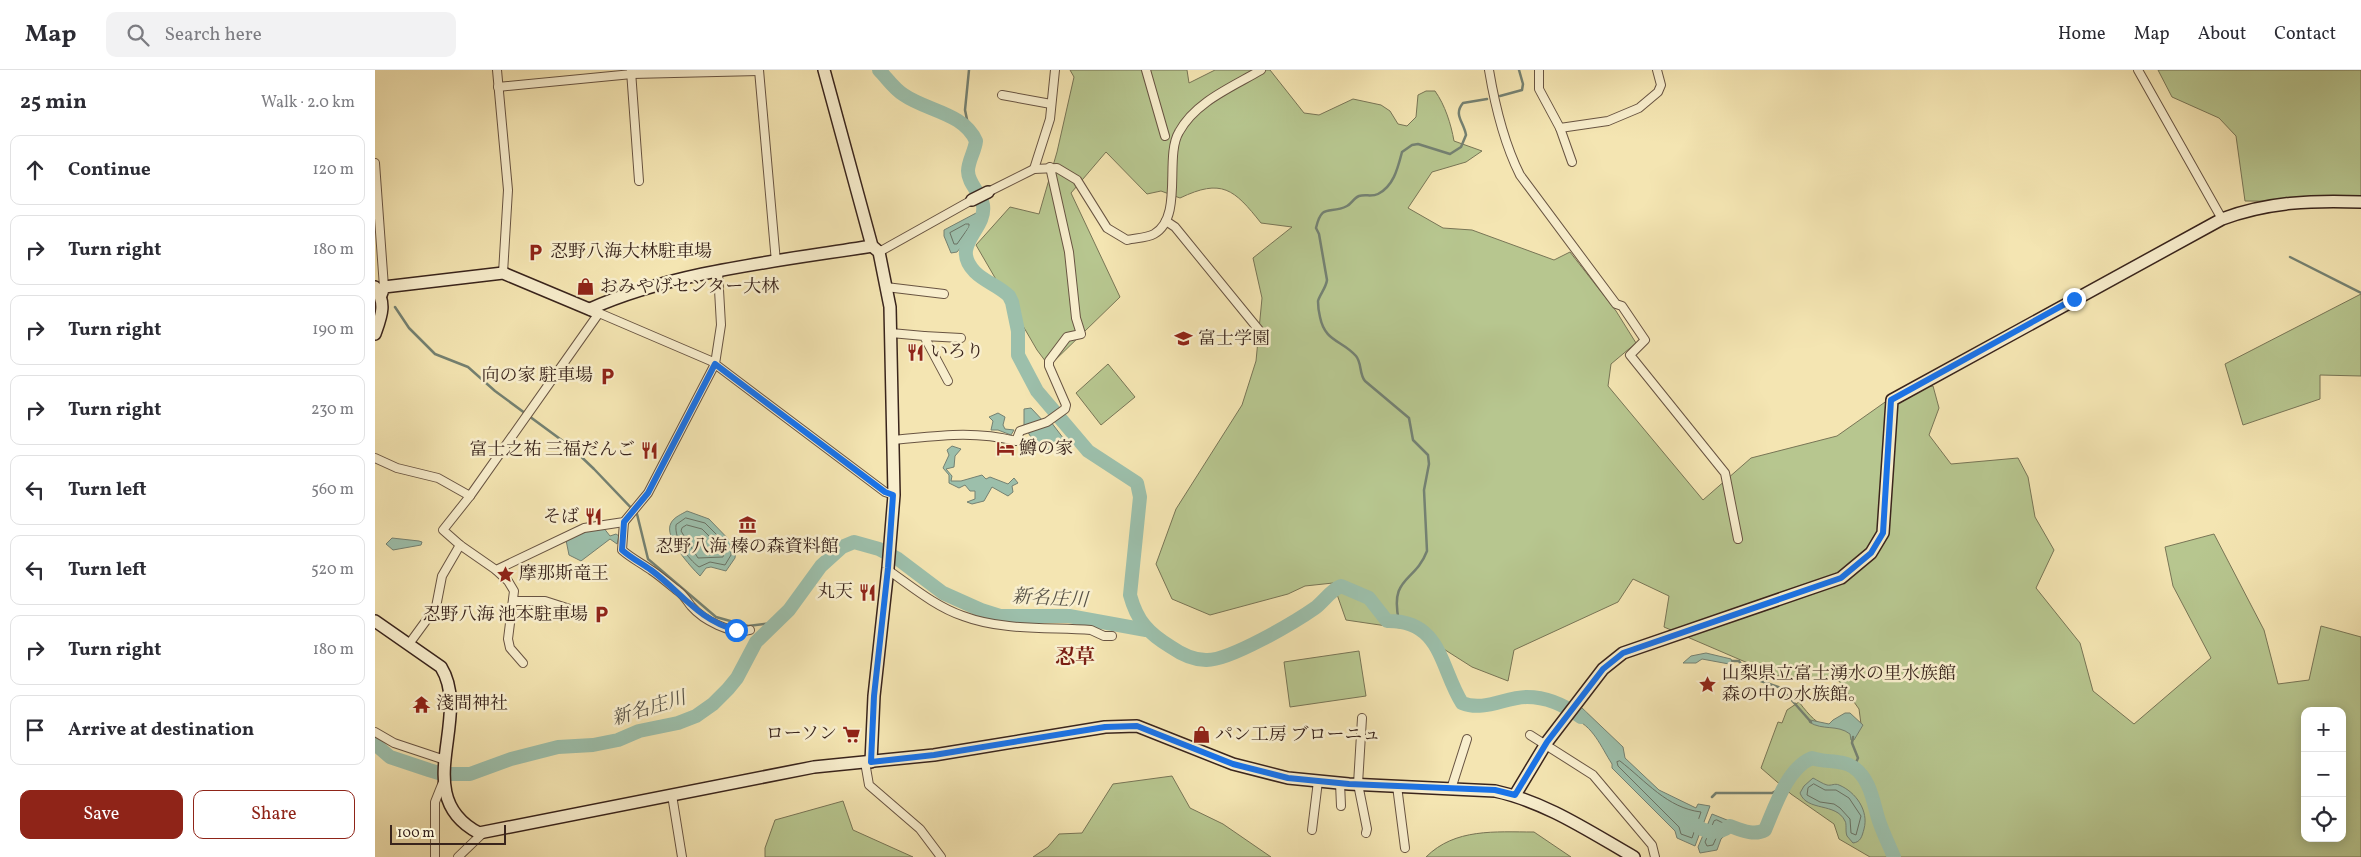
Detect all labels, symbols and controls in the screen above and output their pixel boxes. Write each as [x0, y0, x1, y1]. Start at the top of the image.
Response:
search box [106, 12, 456, 57]
text: Map [25, 18, 76, 52]
icon: search [124, 21, 152, 49]
text: Search here [164, 22, 262, 48]
text: Home [2058, 22, 2106, 47]
text: Map [2134, 22, 2170, 47]
text: About [2198, 22, 2246, 47]
text: Contact [2274, 22, 2336, 47]
text: 25 min [20, 88, 87, 117]
text: Walk · 2.0 km [261, 92, 355, 114]
icon: ahead [21, 156, 49, 184]
text: Continue [68, 157, 151, 183]
text: 120 m [312, 159, 354, 181]
icon: right [21, 236, 49, 264]
text: Turn right [68, 237, 161, 263]
text: 180 m [313, 239, 354, 261]
place label: 忍野八海大林駐車場 [550, 240, 712, 265]
parking icon: 忍野八海大林駐車場 [526, 242, 546, 262]
place label: おみやげセンター大林 [600, 275, 779, 300]
shop icon: おみやげセンター大林 [576, 277, 596, 297]
route end [2063, 288, 2086, 311]
icon: right [21, 316, 49, 344]
text: Turn right [68, 317, 161, 343]
text: 190 m [312, 319, 354, 341]
place label: 富士学園 [1198, 327, 1270, 352]
school or university icon: 富士学園 [1174, 329, 1194, 349]
place label: いろり [930, 340, 984, 365]
restaurant icon: いろり [906, 342, 926, 362]
place label: 向の家 駐車場 [481, 364, 593, 389]
parking icon: 向の家 駐車場 [597, 366, 617, 386]
icon: right [21, 396, 49, 424]
text: Turn right [68, 397, 161, 423]
text: 230 m [311, 399, 354, 421]
place label: 鱒の家 [1019, 437, 1073, 462]
place label: 富士之祐 三福だんご [469, 438, 635, 463]
hotel icon: 鱒の家 [995, 439, 1015, 459]
restaurant icon: 富士之祐 三福だんご [639, 440, 659, 460]
icon: left [21, 476, 49, 504]
text: Turn left [68, 477, 147, 503]
text: 560 m [311, 479, 354, 501]
place label: そば [543, 505, 579, 530]
restaurant icon: そば [583, 507, 603, 527]
museum icon: 忍野八海 榛の森資料館 [737, 514, 757, 534]
place label: 忍野八海 榛の森資料館 [655, 535, 839, 560]
icon: left [21, 556, 49, 584]
text: Turn left [68, 557, 147, 583]
text: 520 m [311, 559, 354, 581]
place label: 摩那斯竜王 [519, 562, 609, 587]
place icon: 摩那斯竜王 [495, 564, 515, 584]
place label: 丸天 [817, 580, 853, 605]
restaurant icon: 丸天 [857, 582, 877, 602]
water label: 新名庄川 [1011, 584, 1091, 614]
place label: 忍野八海 池本駐車場 [422, 603, 588, 628]
parking icon: 忍野八海 池本駐車場 [592, 605, 612, 625]
route start [725, 619, 748, 642]
icon: right [21, 636, 49, 664]
text: Turn right [68, 637, 161, 663]
text: 180 m [313, 639, 354, 661]
district label: 忍草 [1055, 644, 1095, 672]
place label: 山梨県立富士湧水の里水族館 森の中の水族館。 [1722, 662, 1956, 708]
place icon: 山梨県立富士湧水の里水族館 森の中の水族館。 [1698, 674, 1718, 694]
water label: 新名庄川 [609, 685, 691, 733]
place label: 淺間神社 [436, 692, 508, 717]
temple icon: 淺間神社 [412, 694, 432, 714]
map controls [2301, 707, 2346, 842]
button: + [2301, 707, 2346, 752]
icon: arrive [21, 716, 49, 744]
text: Arrive at destination [68, 717, 254, 743]
place label: ローソン [766, 722, 837, 747]
place label: パン工房 ブローニュ [1215, 723, 1381, 748]
supermarket icon: ローソン [841, 724, 861, 744]
shop icon: パン工房 ブローニュ [1191, 725, 1211, 745]
button: − [2301, 752, 2346, 797]
button: Save [20, 790, 183, 839]
button: Share [193, 790, 355, 839]
button: locate [2301, 797, 2346, 842]
scale bar [390, 822, 506, 845]
text: 100 m [397, 824, 435, 843]

